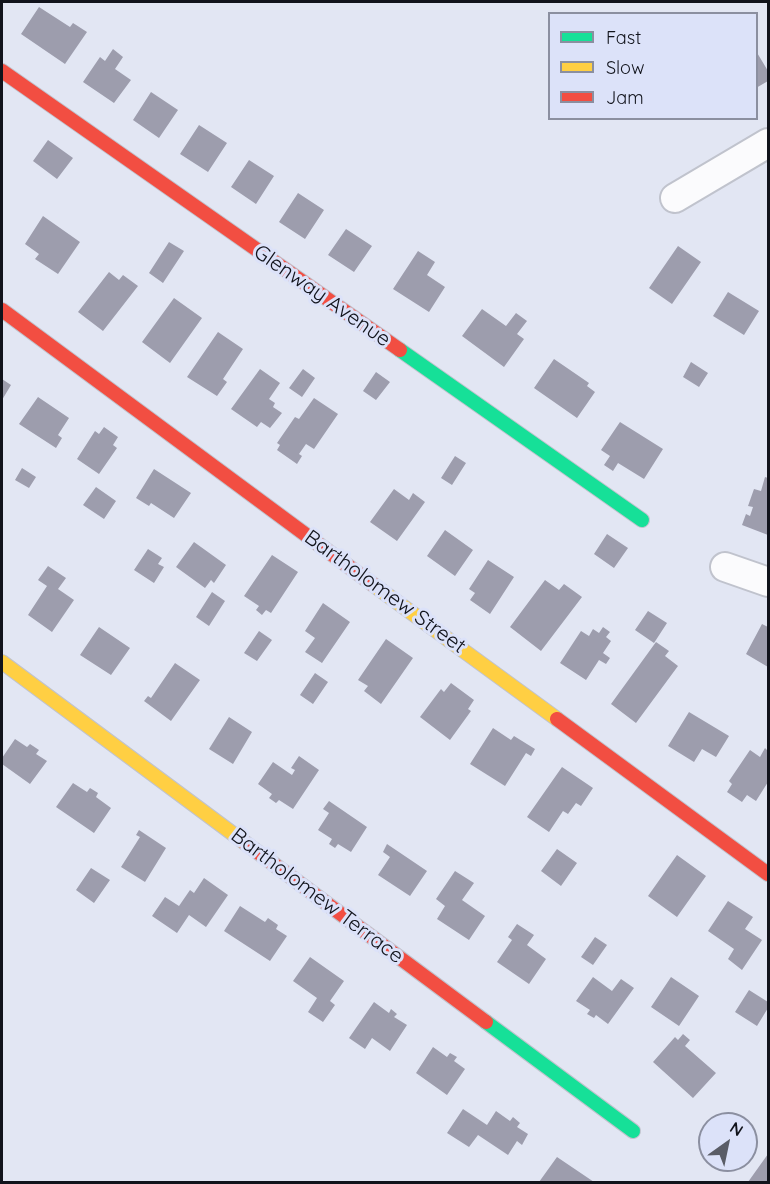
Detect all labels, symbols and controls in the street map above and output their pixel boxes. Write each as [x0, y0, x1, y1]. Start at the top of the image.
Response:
legend [548, 12, 758, 120]
text: Fast [606, 26, 641, 49]
text: Slow [606, 56, 644, 79]
text: Jam [606, 86, 644, 109]
street label: Glenway Avenue [249, 239, 395, 353]
street label: Bartholomew Street [299, 525, 471, 659]
street label: Bartholomew Terrace [226, 823, 408, 969]
north arrow [698, 1112, 758, 1172]
text: N [726, 1117, 747, 1140]

